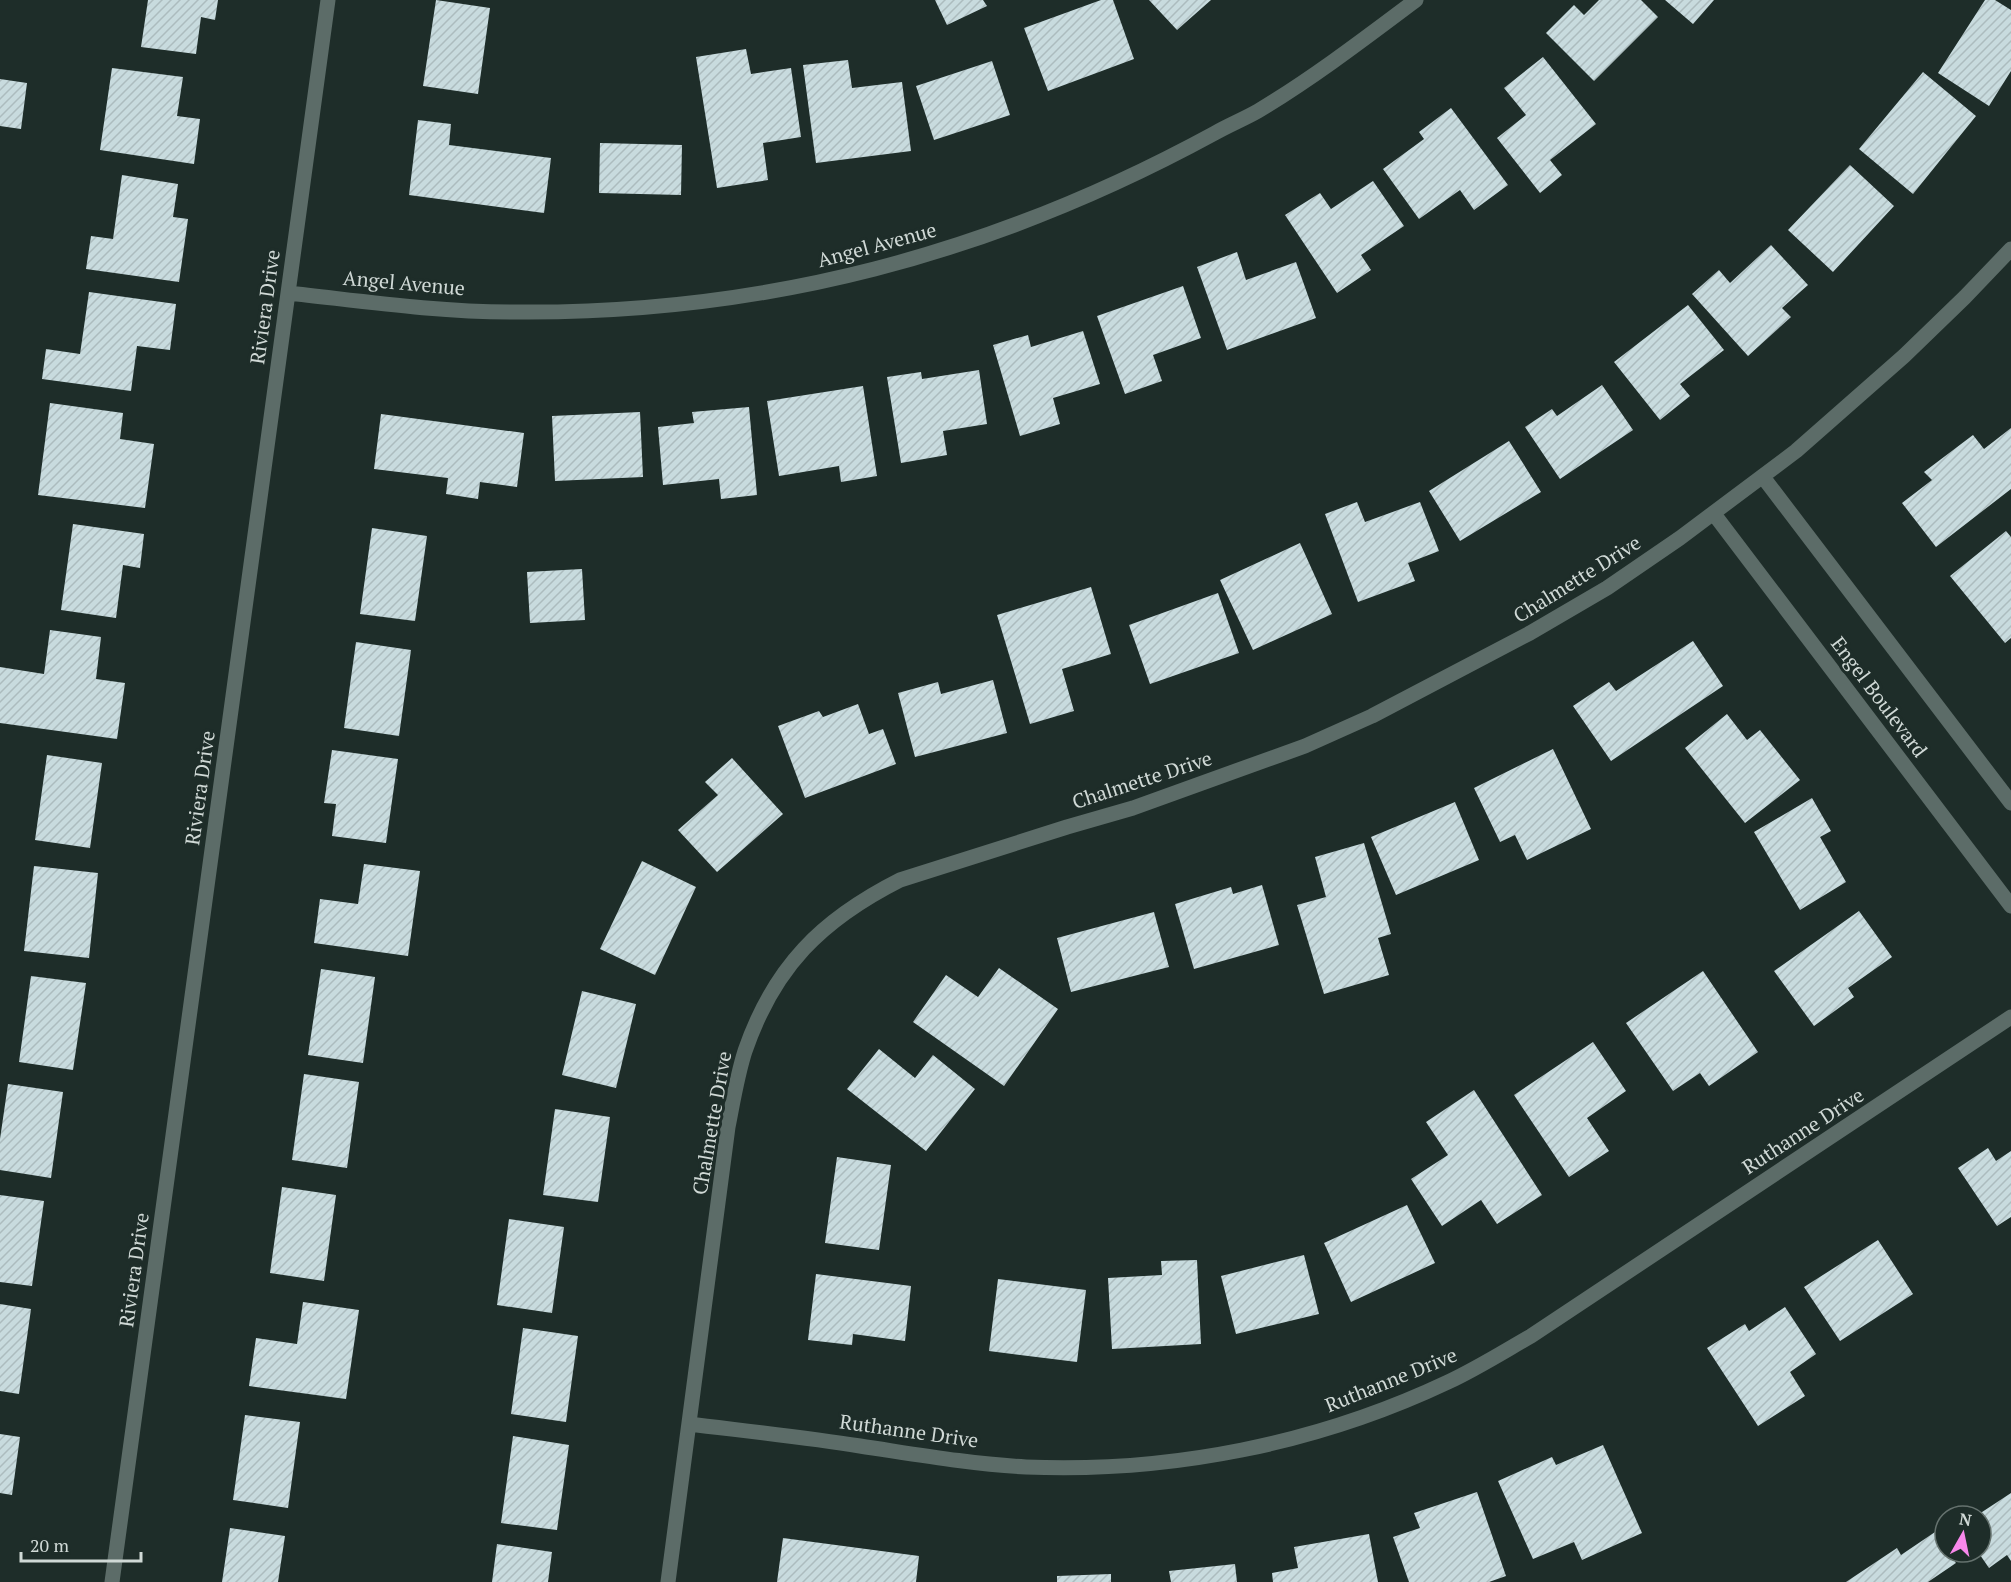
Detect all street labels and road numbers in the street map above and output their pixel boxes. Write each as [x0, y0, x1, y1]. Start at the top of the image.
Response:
street label: Angel Avenue [814, 216, 939, 273]
street label: Riviera Drive [243, 248, 286, 366]
street label: Angel Avenue [342, 264, 466, 301]
street label: Chalmette Drive [1508, 529, 1646, 629]
street label: Engel Boulevard [1825, 631, 1934, 763]
street label: Riviera Drive [178, 729, 221, 847]
street label: Chalmette Drive [1068, 744, 1215, 815]
street label: Chalmette Drive [686, 1049, 737, 1197]
street label: Ruthanne Drive [1737, 1081, 1869, 1180]
street label: Riviera Drive [112, 1211, 155, 1329]
street label: Ruthanne Drive [1321, 1341, 1461, 1418]
street label: Ruthanne Drive [838, 1407, 980, 1454]

